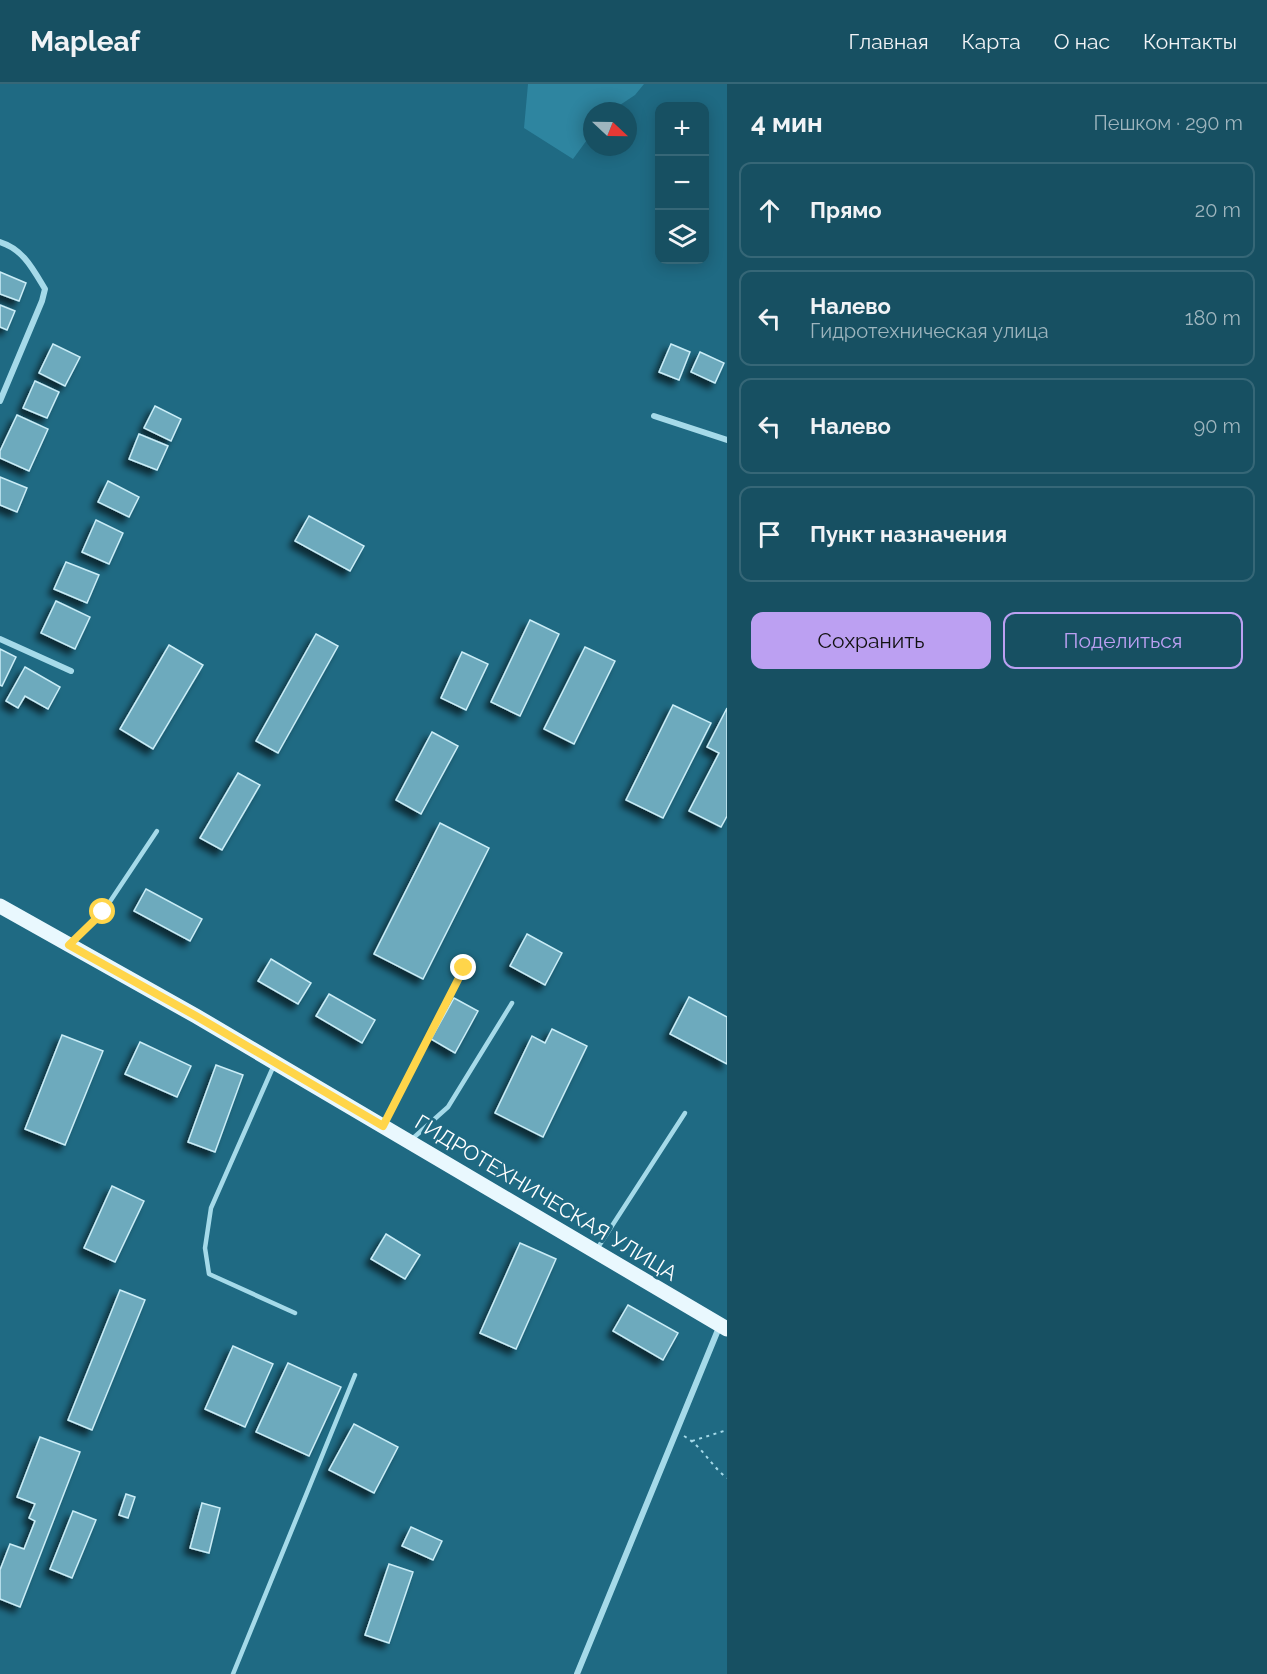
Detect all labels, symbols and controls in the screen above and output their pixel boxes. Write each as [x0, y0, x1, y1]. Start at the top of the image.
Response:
text: Mapleaf [30, 25, 140, 58]
text: Главная [849, 29, 929, 54]
text: Карта [962, 29, 1021, 54]
text: О нас [1054, 29, 1110, 54]
text: Контакты [1143, 29, 1237, 54]
north arrow [583, 102, 637, 156]
map controls [655, 102, 709, 264]
button: + [655, 102, 709, 156]
text: 4 мин [751, 108, 823, 138]
text: Пешком · 290 m [1093, 111, 1243, 135]
button: − [655, 156, 709, 210]
icon: ahead [753, 194, 786, 227]
text: Прямо [810, 197, 882, 223]
text: 20 m [1195, 198, 1241, 222]
button: layers [655, 210, 709, 264]
text: Налево [810, 293, 891, 319]
icon: left [753, 302, 786, 335]
text: 180 m [1185, 306, 1241, 330]
text: Гидротехническая улица [810, 319, 1049, 343]
icon: left [753, 410, 786, 443]
text: Налево [810, 413, 891, 439]
text: 90 m [1194, 414, 1241, 438]
icon: arrive [753, 518, 786, 551]
text: Пункт назначения [810, 521, 1007, 547]
button: Сохранить [751, 612, 991, 669]
button: Поделиться [1003, 612, 1243, 669]
route start [89, 898, 115, 924]
route end [450, 954, 476, 980]
street label: ГИДРОТЕХНИЧЕСКАЯ УЛИЦА [411, 1109, 682, 1286]

